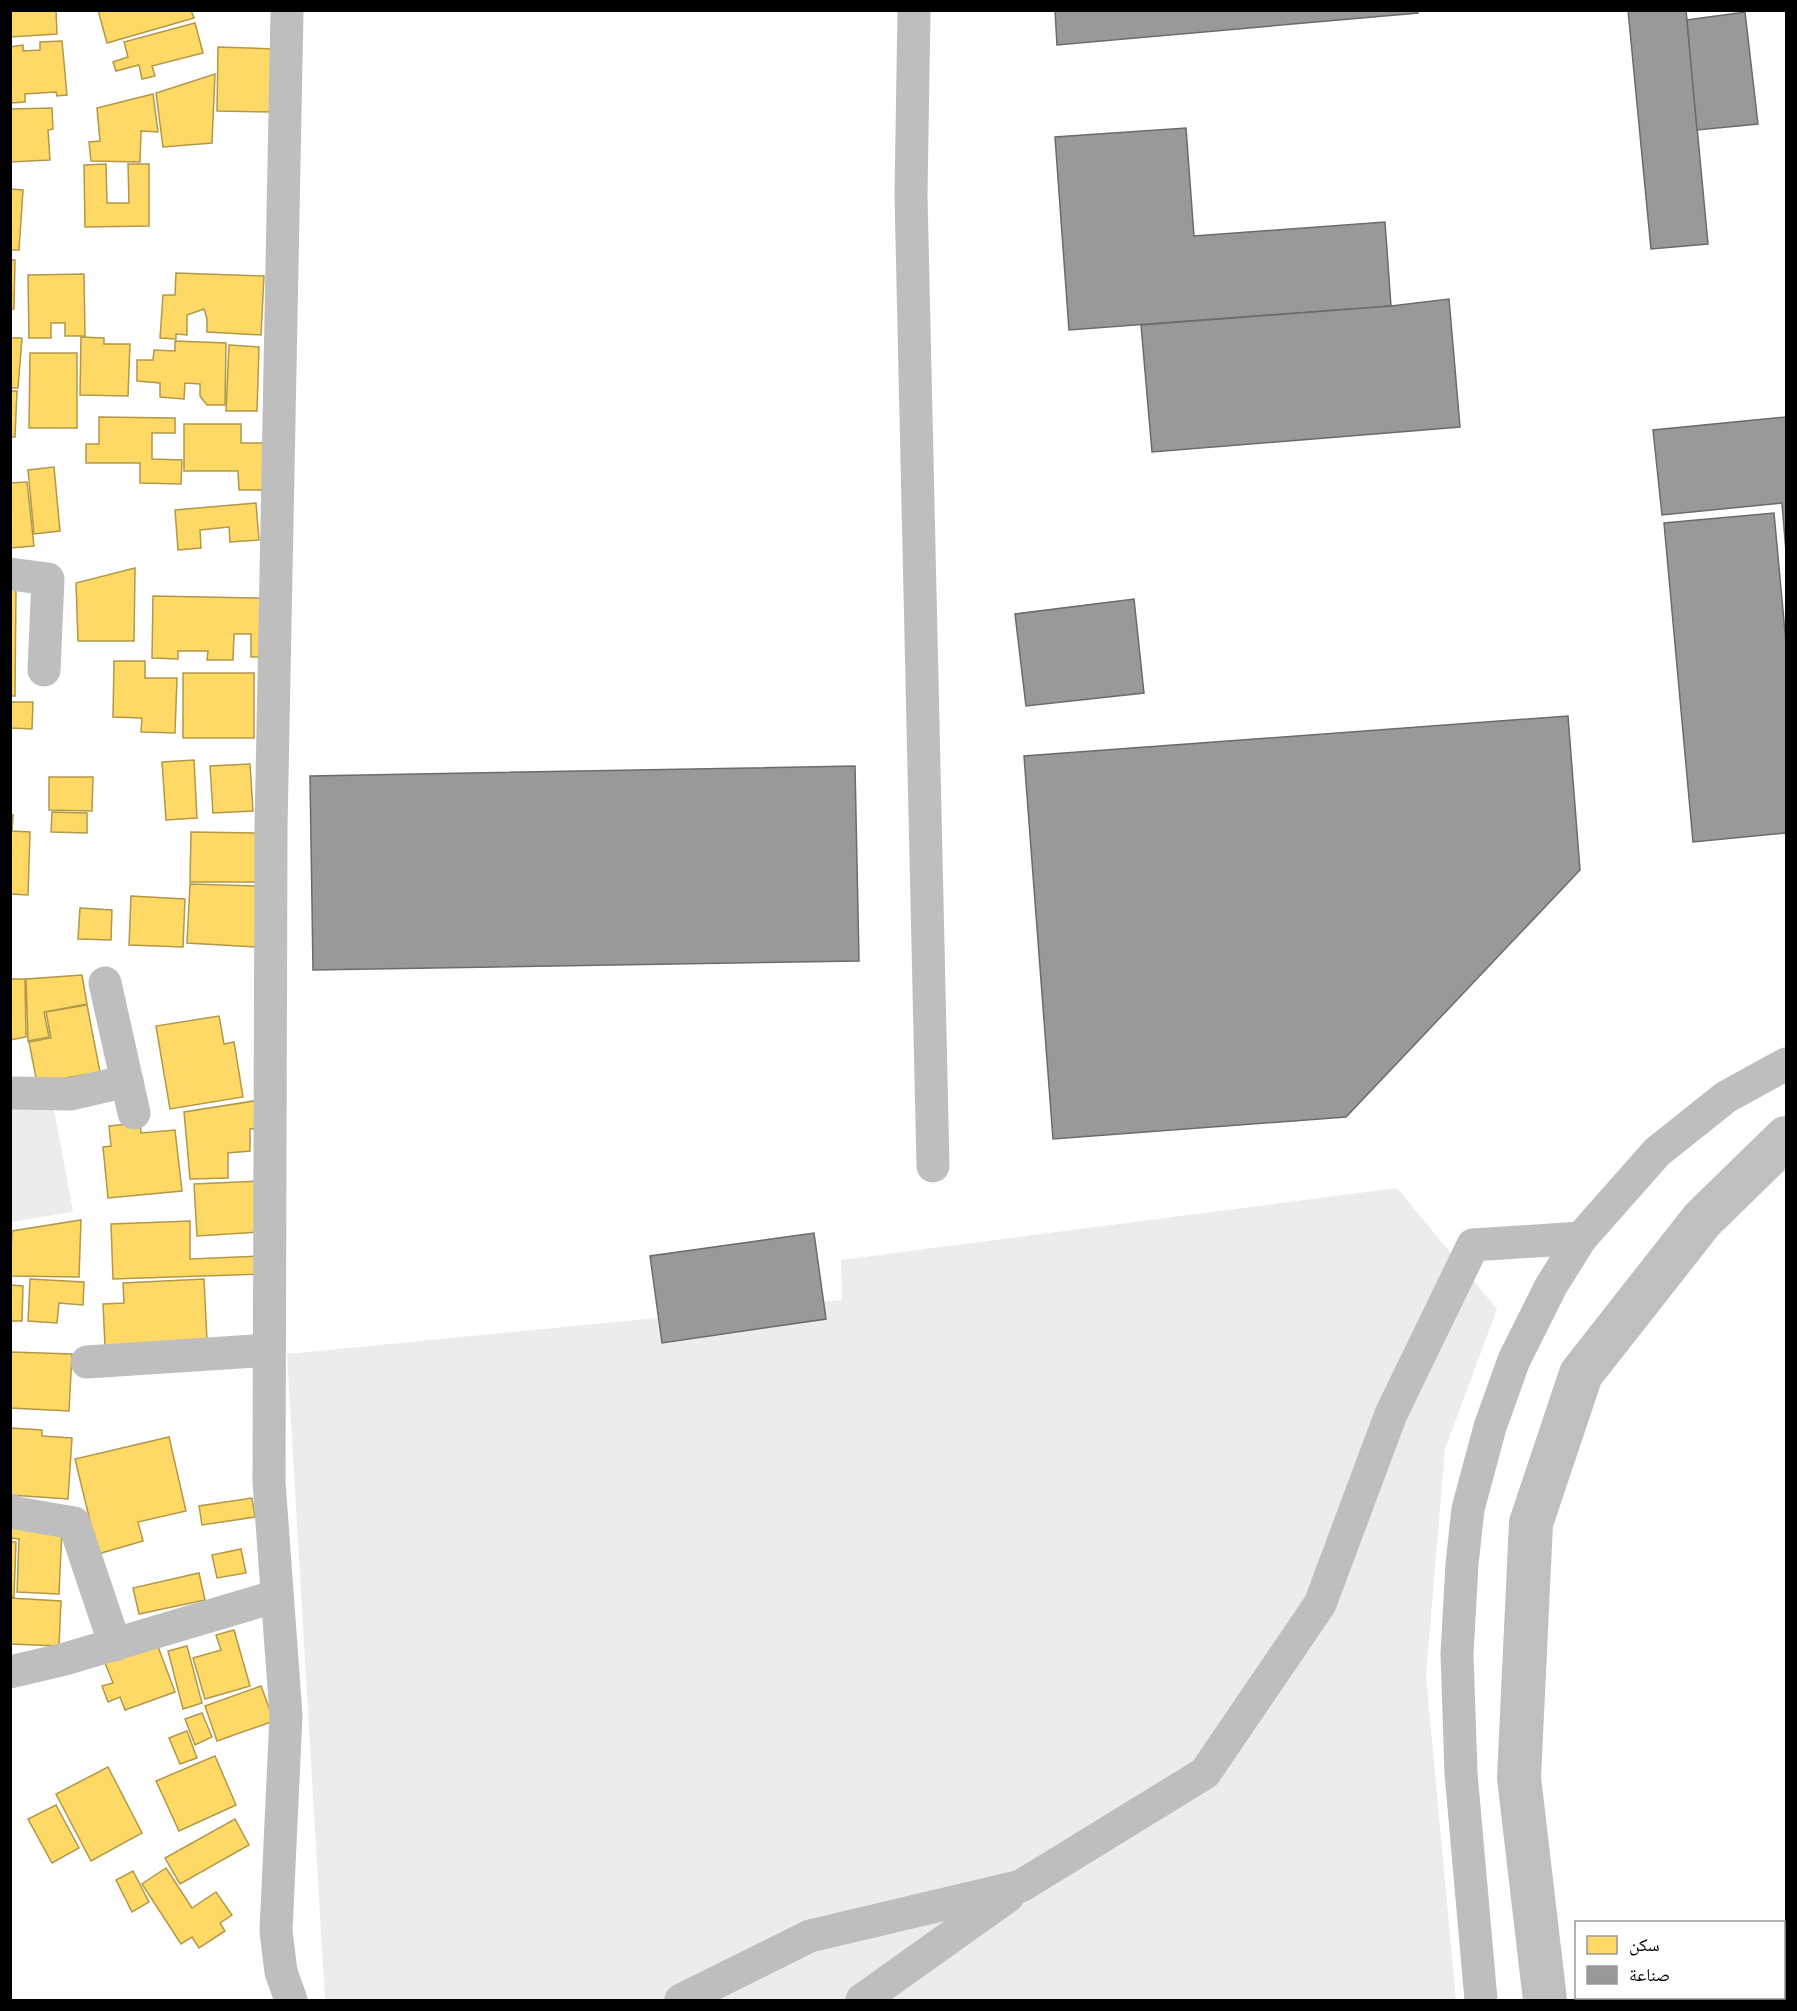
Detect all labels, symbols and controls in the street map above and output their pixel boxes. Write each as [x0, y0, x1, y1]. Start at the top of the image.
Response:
legend [1575, 1921, 1785, 1999]
text: سكن [1629, 1935, 1660, 1958]
text: صناعة [1629, 1965, 1670, 1988]

